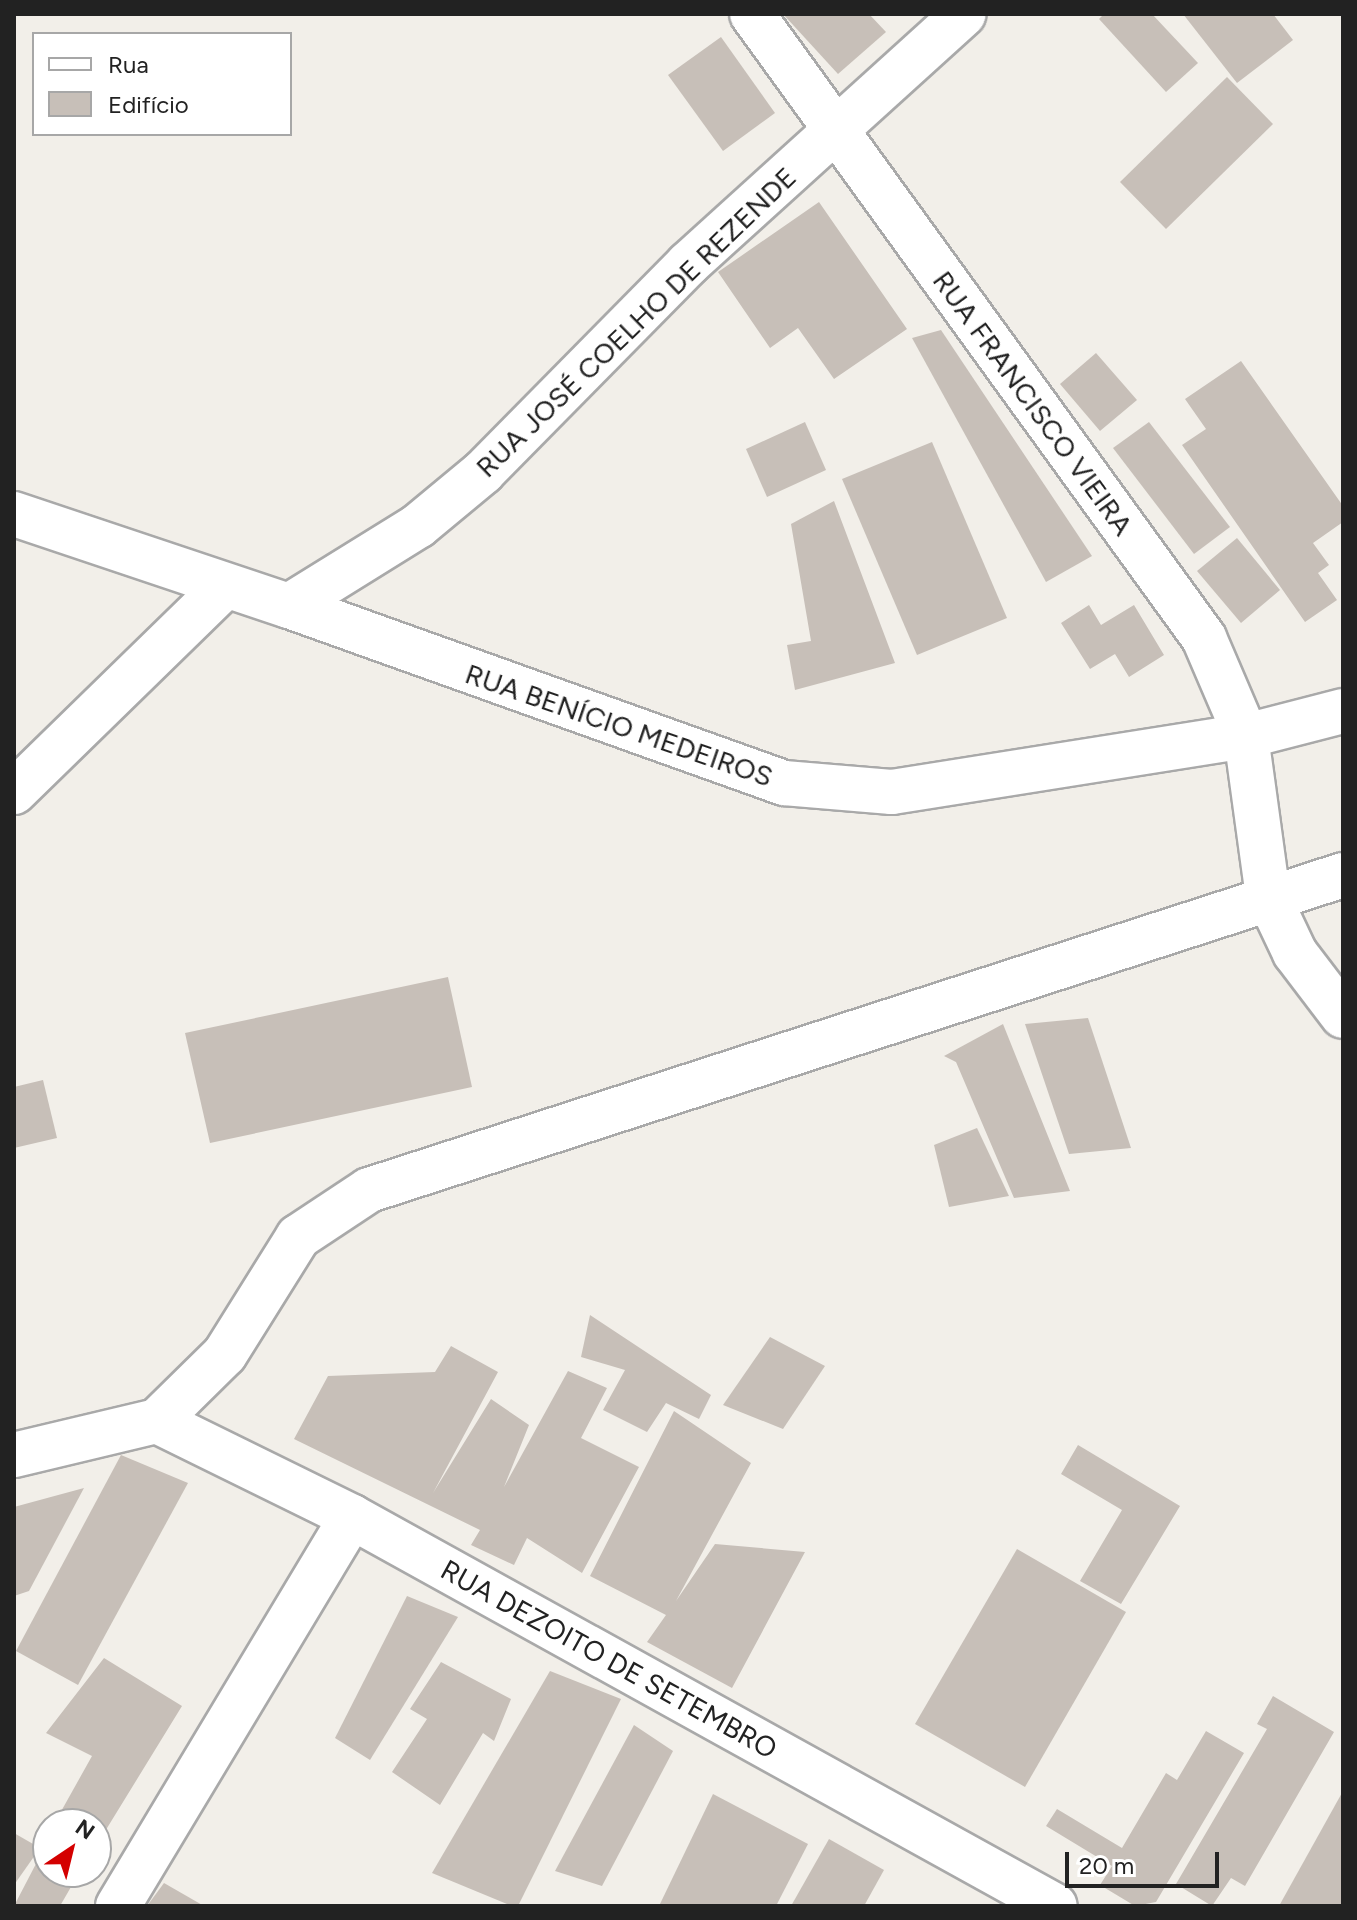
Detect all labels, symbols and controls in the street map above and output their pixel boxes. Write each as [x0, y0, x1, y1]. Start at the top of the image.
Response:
legend [32, 32, 292, 136]
text: Rua [108, 50, 149, 79]
text: Edifício [108, 90, 189, 119]
street label: RUA JOSÉ COELHO DE REZENDE [469, 160, 803, 484]
street label: RUA FRANCISCO VIEIRA [926, 264, 1140, 542]
street label: RUA BENÍCIO MEDEIROS [461, 657, 777, 793]
street label: RUA DEZOITO DE SETEMBRO [435, 1552, 783, 1766]
north arrow [32, 1808, 112, 1888]
text: N [70, 1814, 100, 1846]
scale bar [1069, 1836, 1223, 1886]
text: 20 m [1079, 1851, 1134, 1880]

